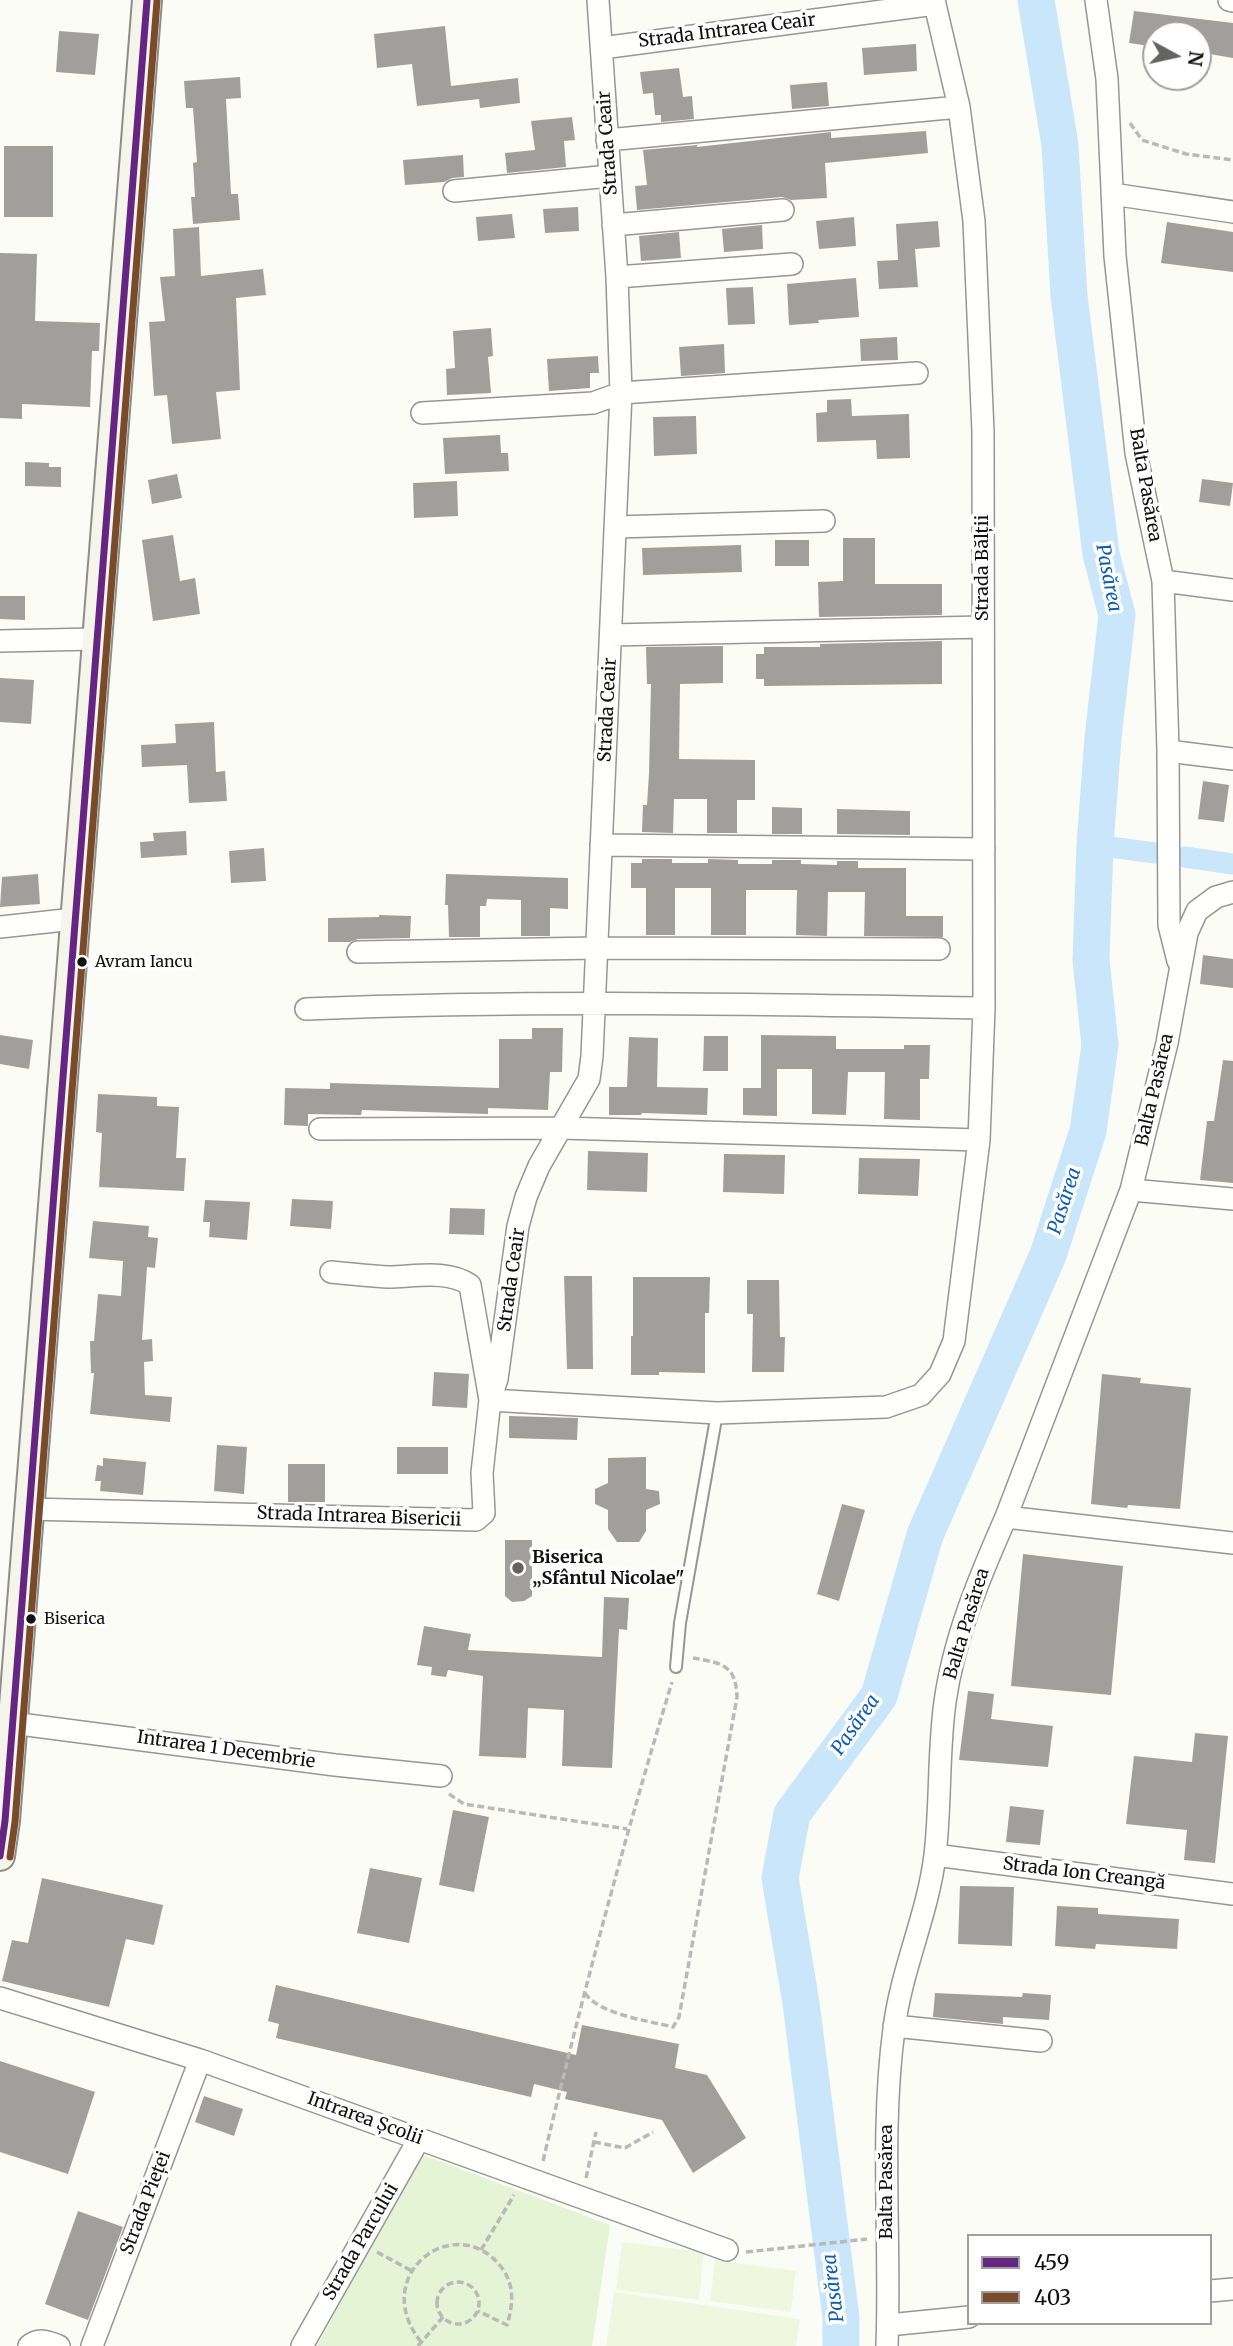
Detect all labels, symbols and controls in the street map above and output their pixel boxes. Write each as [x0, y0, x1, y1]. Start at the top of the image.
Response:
street label: Strada Intrarea Ceair [637, 9, 817, 53]
north arrow [1142, 21, 1212, 91]
text: N [1183, 50, 1209, 68]
street label: Strada Ceair [594, 90, 622, 196]
street label: Balta Pasărea [1124, 426, 1166, 544]
street label: Strada Bălții [972, 515, 994, 621]
water label: Pasărea [1090, 542, 1126, 614]
street label: Strada Ceair [594, 657, 622, 763]
place label: Avram Iancu [95, 952, 193, 972]
marker: Avram Iancu [75, 955, 89, 969]
street label: Balta Pasărea [1132, 1031, 1178, 1149]
water label: Pasărea [1044, 1165, 1086, 1237]
street label: Strada Ceair [494, 1227, 530, 1333]
street label: Strada Intrarea Bisericii [256, 1503, 462, 1531]
place label: Biserica „Sfântul Nicolae" [532, 1547, 684, 1590]
marker: Biserica „Sfântul Nicolae" [510, 1560, 526, 1576]
street label: Balta Pasărea [940, 1566, 994, 1682]
place label: Biserica [44, 1609, 105, 1629]
marker: Biserica [24, 1612, 38, 1626]
water label: Pasărea [827, 1690, 885, 1760]
street label: Intrarea 1 Decembrie [135, 1727, 317, 1773]
street label: Strada Ion Creangă [1001, 1853, 1167, 1895]
street label: Intrarea Școlii [304, 2088, 426, 2150]
street label: Balta Pasărea [876, 2124, 898, 2240]
street label: Strada Pieței [116, 2148, 176, 2258]
street label: Strada Parcului [319, 2180, 403, 2304]
legend [967, 2234, 1212, 2325]
text: 459 [1034, 2249, 1069, 2276]
water label: Pasărea [819, 2253, 849, 2323]
text: 403 [1034, 2284, 1071, 2311]

